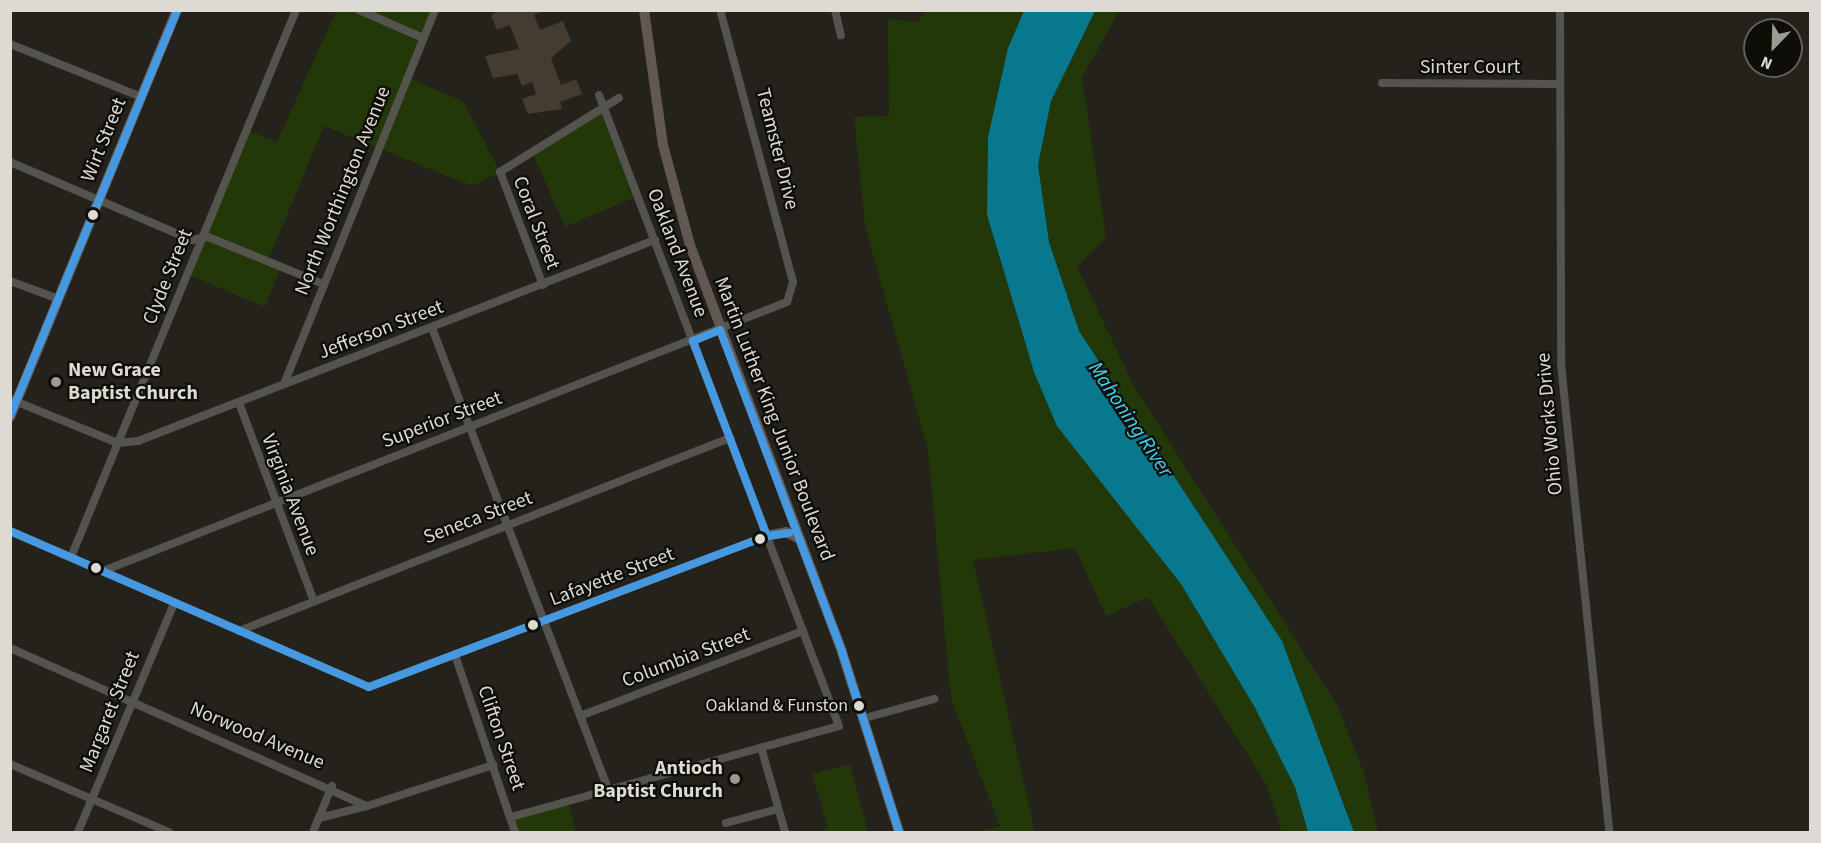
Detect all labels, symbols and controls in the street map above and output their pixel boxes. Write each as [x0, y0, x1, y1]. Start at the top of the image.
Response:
north arrow [1743, 18, 1803, 78]
text: N [1758, 51, 1776, 75]
street label: Sinter Court [1420, 55, 1520, 79]
street label: North Worthington Avenue [290, 83, 396, 299]
street label: Teamster Drive [750, 86, 804, 212]
street label: Wirt Street [76, 95, 132, 185]
street label: Coral Street [507, 173, 565, 273]
street label: Oakland Avenue [641, 185, 713, 321]
unlabelled marker [87, 209, 99, 221]
street label: Clyde Street [138, 226, 198, 328]
street label: Martin Luther King Junior Boulevard [709, 274, 839, 564]
street label: Jefferson Street [315, 295, 447, 365]
street label: Ohio Works Drive [1532, 352, 1568, 496]
water label: Mahoning River [1083, 357, 1179, 481]
place label: New Grace Baptist Church [68, 358, 198, 405]
marker: New Grace Baptist Church [49, 375, 63, 389]
street label: Superior Street [379, 386, 505, 454]
street label: Virginia Avenue [256, 431, 324, 559]
street label: Seneca Street [420, 486, 536, 550]
unlabelled marker [754, 533, 766, 545]
street label: Lafayette Street [546, 542, 678, 612]
unlabelled marker [90, 562, 102, 574]
unlabelled marker [527, 619, 539, 631]
street label: Columbia Street [619, 623, 753, 693]
street label: Margaret Street [75, 648, 145, 776]
street label: Clifton Street [472, 683, 530, 793]
place label: Oakland & Funston [706, 695, 848, 717]
street label: Norwood Avenue [186, 697, 328, 775]
marker: Oakland & Funston [853, 700, 865, 712]
place label: Antioch Baptist Church [593, 756, 723, 803]
marker: Antioch Baptist Church [728, 772, 742, 786]

